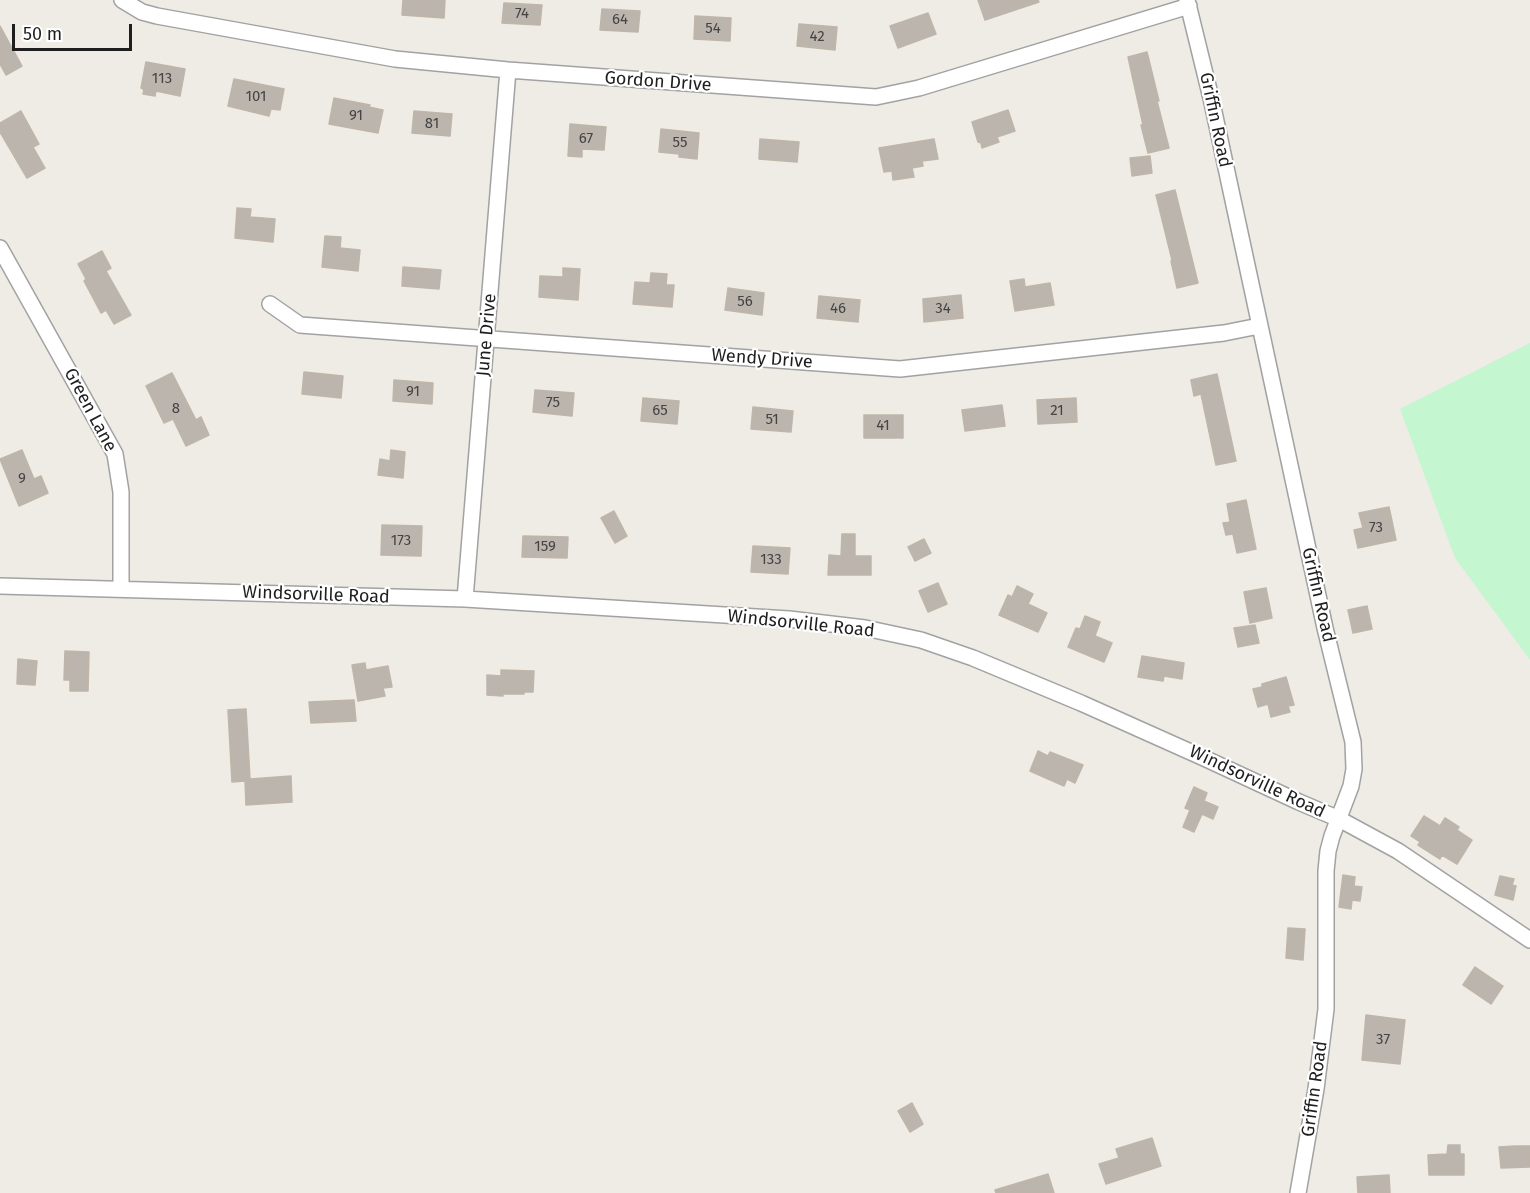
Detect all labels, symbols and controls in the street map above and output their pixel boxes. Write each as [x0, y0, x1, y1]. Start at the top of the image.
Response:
house number: 74 [515, 5, 529, 23]
house number: 64 [612, 11, 628, 29]
scale bar [15, 12, 135, 50]
house number: 54 [705, 20, 721, 38]
text: 50 m [23, 23, 62, 45]
house number: 42 [809, 28, 825, 46]
street label: Gordon Drive [604, 67, 712, 97]
house number: 113 [152, 70, 172, 88]
street label: Griffin Road [1194, 71, 1236, 169]
house number: 101 [246, 88, 266, 106]
house number: 91 [349, 107, 363, 125]
house number: 81 [425, 115, 439, 133]
house number: 67 [579, 130, 593, 148]
house number: 55 [673, 134, 687, 152]
street label: June Drive [473, 293, 501, 377]
house number: 56 [737, 293, 753, 311]
house number: 46 [830, 300, 846, 318]
house number: 34 [935, 300, 951, 318]
street label: Wendy Drive [711, 345, 813, 373]
street label: Green Lane [59, 364, 121, 456]
house number: 91 [406, 383, 420, 401]
house number: 75 [546, 394, 560, 412]
house number: 8 [172, 400, 180, 418]
house number: 65 [652, 402, 668, 420]
house number: 21 [1050, 402, 1064, 420]
house number: 51 [765, 411, 779, 429]
house number: 41 [876, 417, 890, 435]
house number: 9 [18, 470, 26, 488]
house number: 73 [1369, 519, 1383, 537]
house number: 173 [391, 532, 411, 550]
house number: 159 [534, 538, 556, 556]
street label: Griffin Road [1297, 546, 1339, 644]
house number: 133 [760, 551, 782, 569]
street label: Windsorville Road [242, 582, 390, 608]
street label: Windsorville Road [726, 606, 876, 642]
street label: Windsorville Road [1186, 741, 1328, 823]
house number: 37 [1376, 1031, 1390, 1049]
street label: Griffin Road [1298, 1040, 1332, 1138]

